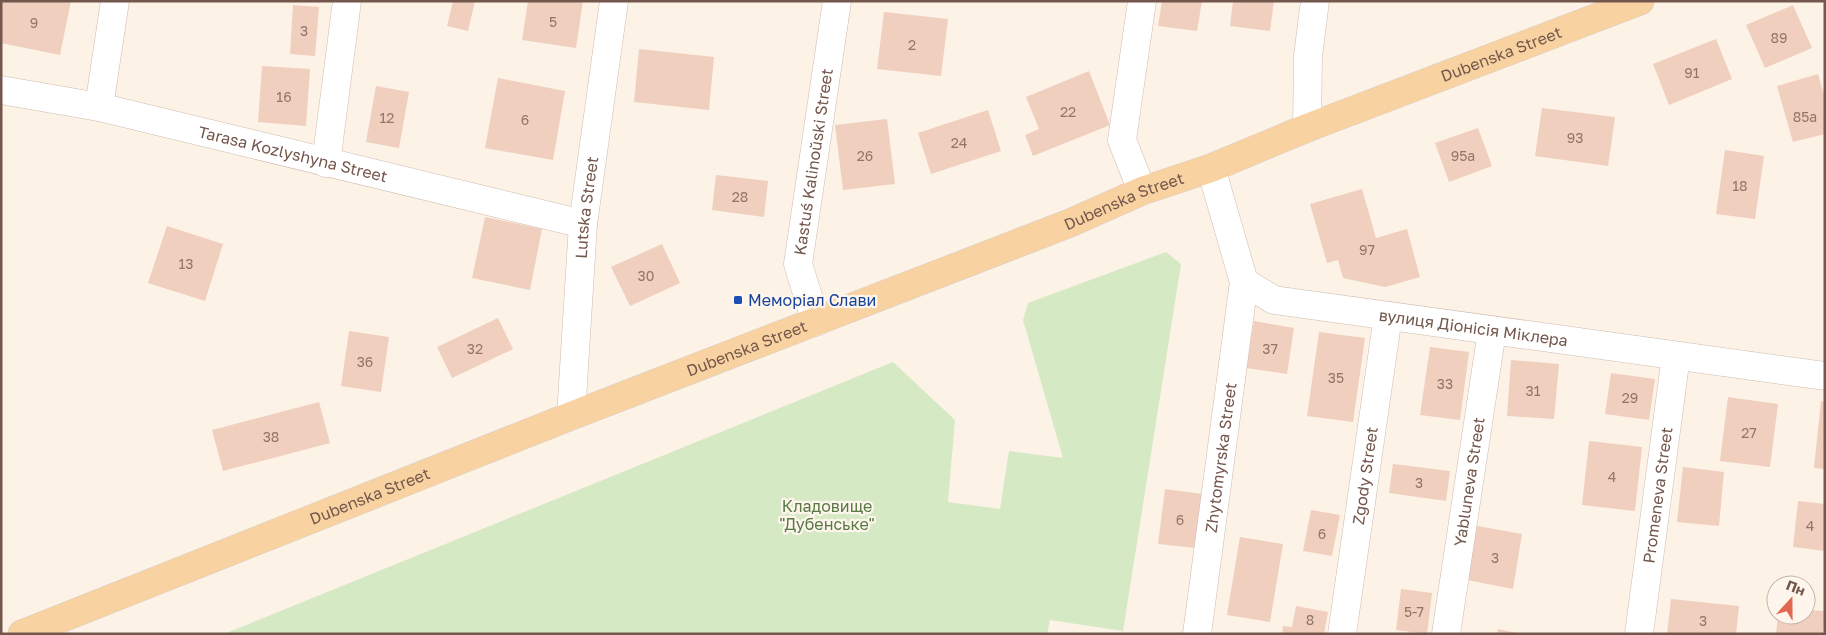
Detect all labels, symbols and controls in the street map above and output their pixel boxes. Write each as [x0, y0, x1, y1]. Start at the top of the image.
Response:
house number: 5 [549, 13, 557, 30]
house number: 9 [30, 14, 38, 31]
house number: 3 [300, 22, 308, 39]
street label: Dubenska Street [1438, 22, 1564, 86]
house number: 89 [1770, 29, 1788, 46]
house number: 2 [908, 36, 916, 53]
house number: 91 [1684, 64, 1700, 81]
street label: Kastuś Kalinoŭski Street [789, 67, 837, 257]
house number: 16 [276, 88, 292, 105]
house number: 22 [1060, 103, 1076, 120]
house number: 85а [1793, 108, 1817, 125]
house number: 12 [380, 109, 394, 126]
house number: 6 [521, 111, 529, 128]
street label: Tarasa Kozlyshyna Street [196, 121, 389, 186]
house number: 93 [1567, 129, 1583, 146]
house number: 24 [951, 134, 967, 151]
house number: 26 [857, 147, 873, 164]
house number: 95а [1451, 147, 1475, 164]
street label: Lutska Street [571, 155, 602, 259]
street label: Dubenska Street [1061, 168, 1186, 234]
house number: 18 [1732, 177, 1748, 194]
house number: 28 [732, 188, 748, 205]
house number: 97 [1359, 241, 1375, 258]
house number: 13 [179, 255, 193, 272]
house number: 30 [638, 267, 654, 284]
place label: Меморіал Слави [748, 290, 876, 310]
marker: Меморіал Слави [732, 294, 744, 306]
street label: вулиця Діонісія Міклера [1378, 305, 1569, 350]
street label: Dubenska Street [683, 316, 810, 380]
house number: 32 [467, 340, 483, 357]
house number: 37 [1262, 340, 1278, 357]
house number: 36 [357, 353, 373, 370]
house number: 35 [1328, 369, 1344, 386]
house number: 33 [1437, 375, 1453, 392]
street label: Zhytomyrska Street [1201, 381, 1240, 534]
house number: 31 [1526, 382, 1541, 399]
house number: 29 [1622, 389, 1638, 406]
street label: Yabluneva Street [1449, 416, 1489, 548]
house number: 27 [1741, 424, 1757, 441]
street label: Zgody Street [1348, 425, 1382, 526]
street label: Promeneva Street [1638, 426, 1676, 565]
house number: 38 [263, 428, 279, 445]
street label: Dubenska Street [307, 463, 433, 529]
house number: 4 [1608, 468, 1616, 485]
house number: 3 [1415, 474, 1423, 491]
park label: Кладовище "Дубенське" [779, 496, 875, 534]
house number: 6 [1176, 511, 1184, 528]
house number: 4 [1806, 517, 1814, 534]
house number: 6 [1318, 525, 1326, 542]
house number: 3 [1491, 549, 1499, 566]
north arrow [1766, 575, 1816, 625]
text: Пн [1784, 576, 1808, 599]
house number: 5-7 [1404, 603, 1424, 620]
house number: 8 [1306, 611, 1314, 628]
house number: 3 [1699, 612, 1707, 629]

